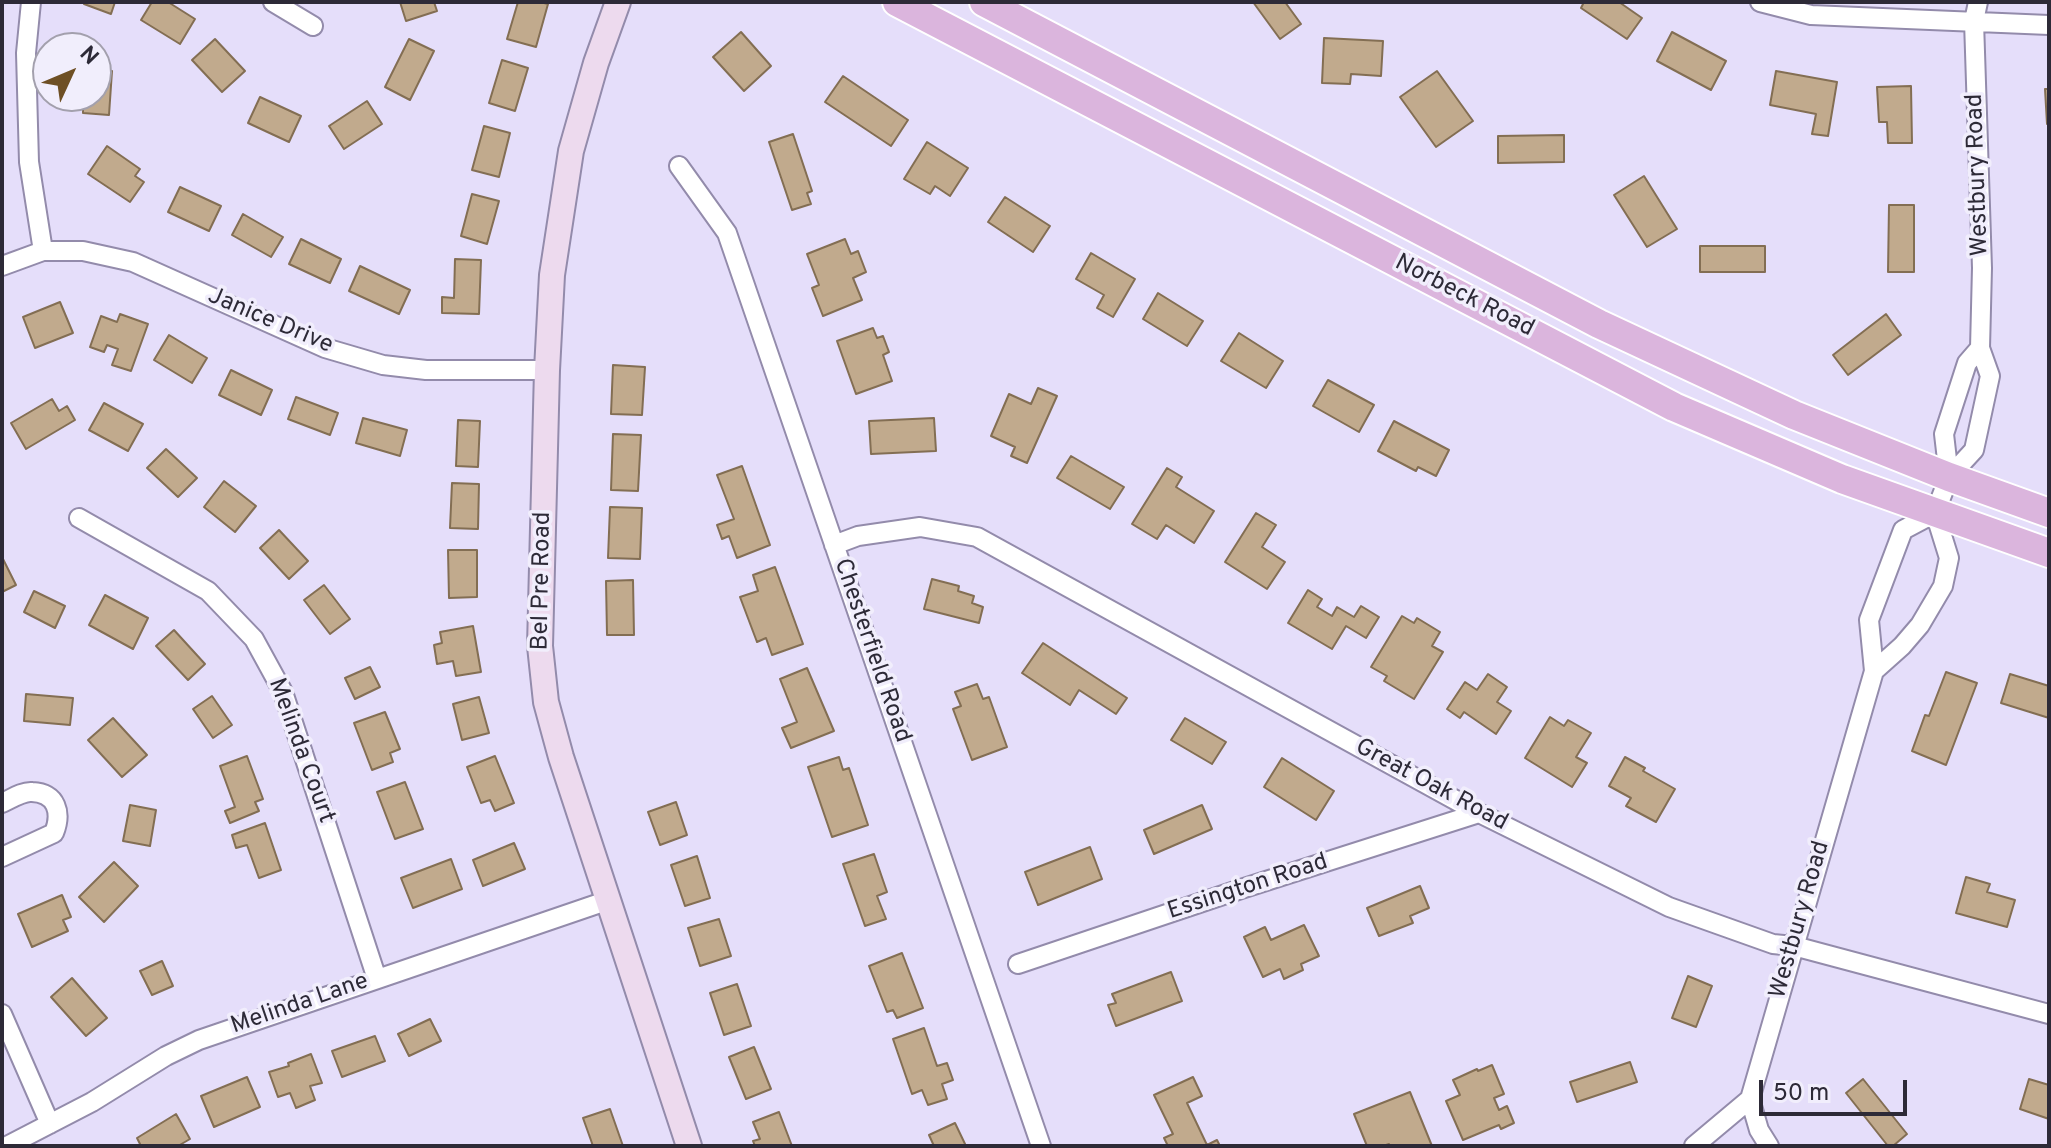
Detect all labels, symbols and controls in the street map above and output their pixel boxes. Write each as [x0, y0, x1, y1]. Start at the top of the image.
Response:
north arrow [32, 32, 112, 112]
text: N [73, 41, 103, 71]
street label: Westbury Road [1962, 93, 1996, 257]
street label: Norbeck Road [1389, 250, 1539, 344]
street label: Janice Drive [203, 283, 337, 361]
street label: Bel Pre Road [527, 511, 559, 651]
street label: Chesterfield Road [826, 555, 916, 747]
street label: Melinda Court [261, 675, 339, 827]
street label: Great Oak Road [1350, 734, 1512, 838]
street label: Westbury Road [1765, 838, 1837, 1002]
street label: Essington Road [1164, 849, 1332, 927]
street label: Melinda Lane [228, 968, 372, 1042]
scale bar [1763, 1064, 1911, 1114]
text: 50 m [1773, 1079, 1829, 1109]

